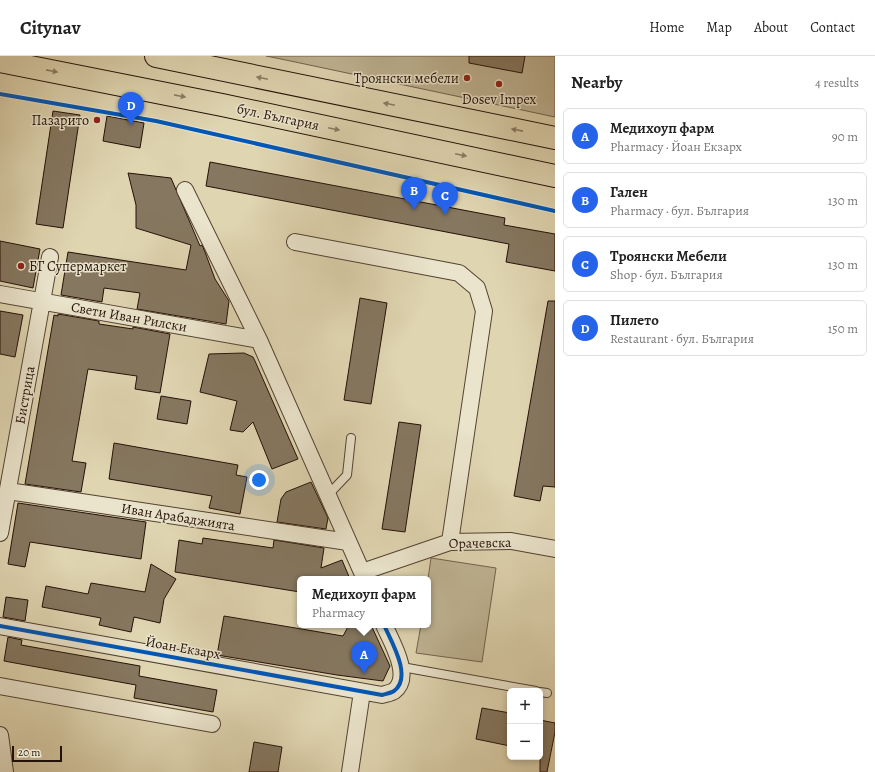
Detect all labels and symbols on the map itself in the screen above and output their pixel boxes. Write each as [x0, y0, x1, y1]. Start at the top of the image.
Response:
one-way arrow [46, 69, 58, 75]
place label: Троянски мебели [354, 69, 459, 88]
marker: Троянски мебели [462, 73, 472, 83]
one-way arrow [256, 75, 268, 81]
marker: Dosev Impex [494, 79, 504, 89]
place label: Dosev Impex [462, 90, 537, 109]
pin: D [118, 92, 144, 125]
one-way arrow [173, 94, 186, 100]
street label: бул. България [235, 99, 321, 135]
one-way arrow [383, 101, 395, 107]
place label: Пазарито [32, 111, 89, 130]
marker: Пазарито [92, 115, 102, 125]
one-way arrow [328, 126, 340, 132]
one-way arrow [511, 127, 523, 133]
one-way arrow [455, 153, 468, 159]
pin: B [401, 177, 427, 210]
pin: C [432, 182, 458, 215]
place label: БГ Супермаркет [29, 257, 126, 276]
marker: БГ Супермаркет [16, 261, 26, 271]
street label: Свети Иван Рилски [70, 297, 188, 337]
street label: Бистрица [11, 364, 40, 426]
your location [249, 470, 269, 490]
street label: Иван Арабаджията [120, 499, 237, 535]
street label: Орачевска [448, 533, 512, 553]
street label: Йоан Екзарх [144, 632, 222, 664]
pin: A [351, 641, 377, 674]
scale bar [12, 744, 62, 763]

